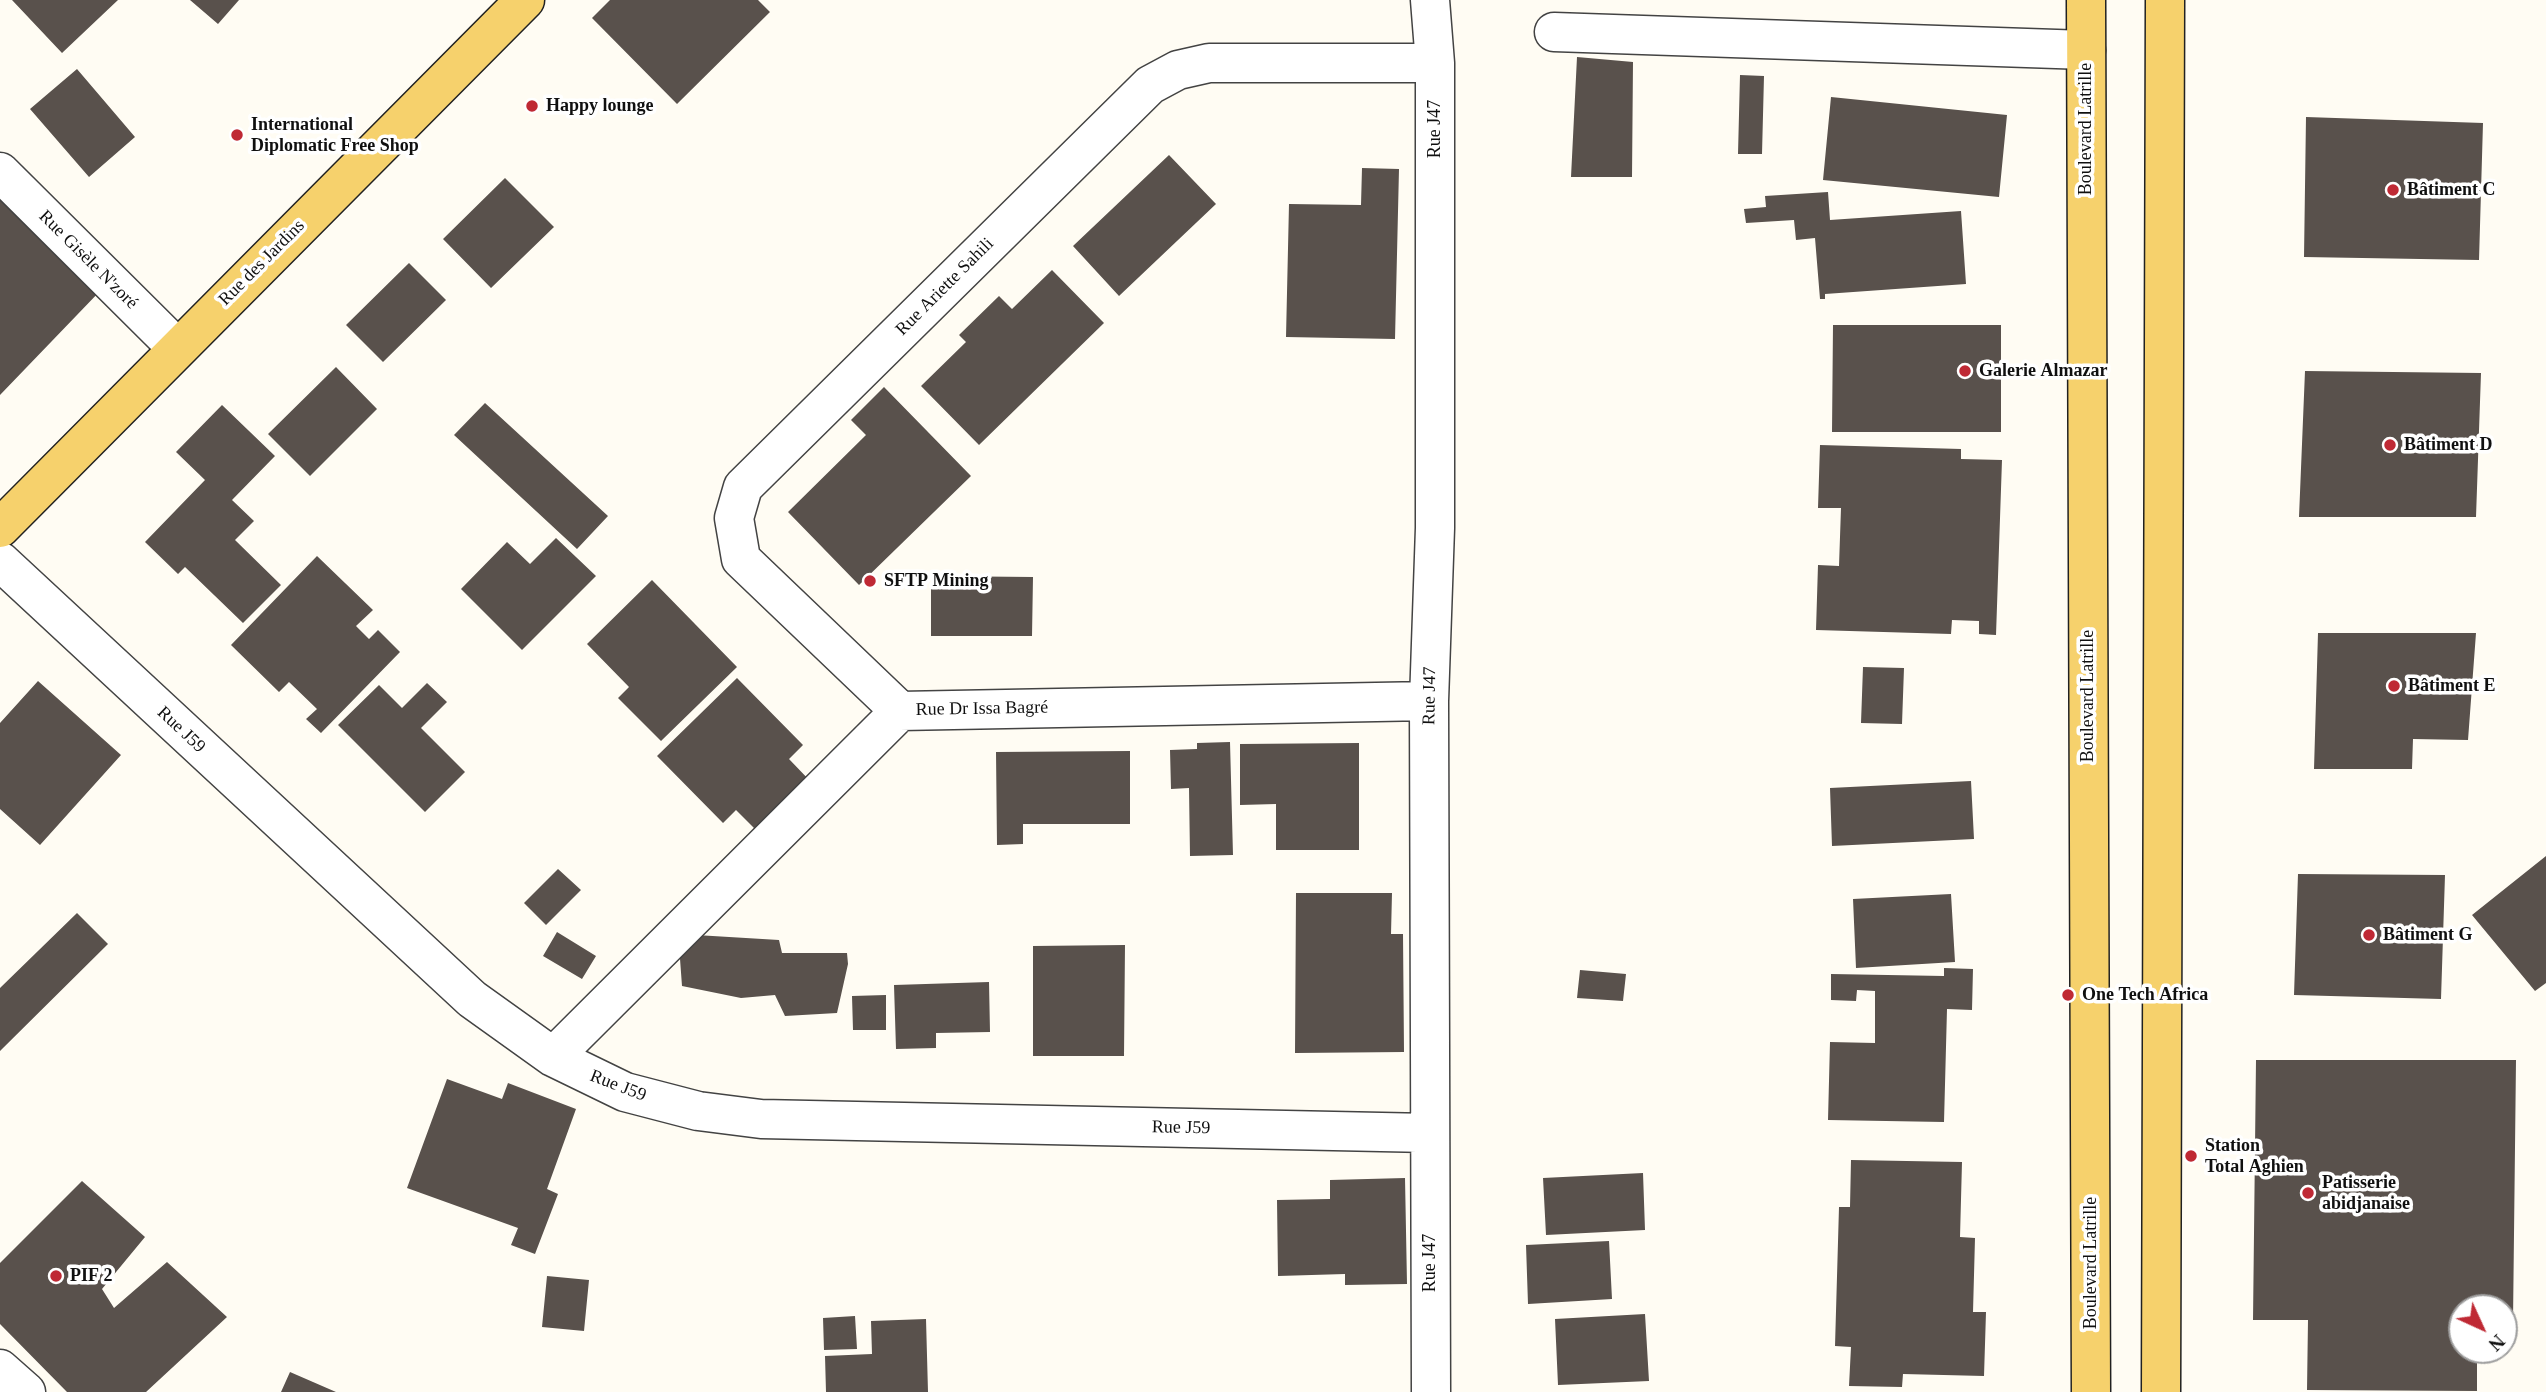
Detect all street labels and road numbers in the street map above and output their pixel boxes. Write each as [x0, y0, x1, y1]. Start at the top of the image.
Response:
street label: Boulevard Latrille [2075, 63, 2097, 195]
street label: Rue J47 [1424, 100, 1446, 158]
street label: Rue Gisèle N'zoré [34, 206, 142, 314]
street label: Rue des Jardins [214, 215, 310, 311]
street label: Rue Ariette Sahili [891, 233, 999, 341]
street label: Boulevard Latrille [2077, 630, 2099, 762]
street label: Rue J47 [1419, 667, 1441, 725]
street label: Rue Dr Issa Bagré [916, 697, 1048, 721]
street label: Rue J59 [152, 702, 210, 758]
street label: Rue J59 [587, 1065, 649, 1107]
street label: Rue J59 [1152, 1117, 1210, 1139]
street label: Boulevard Latrille [2080, 1197, 2102, 1329]
street label: Rue J47 [1419, 1234, 1441, 1292]

